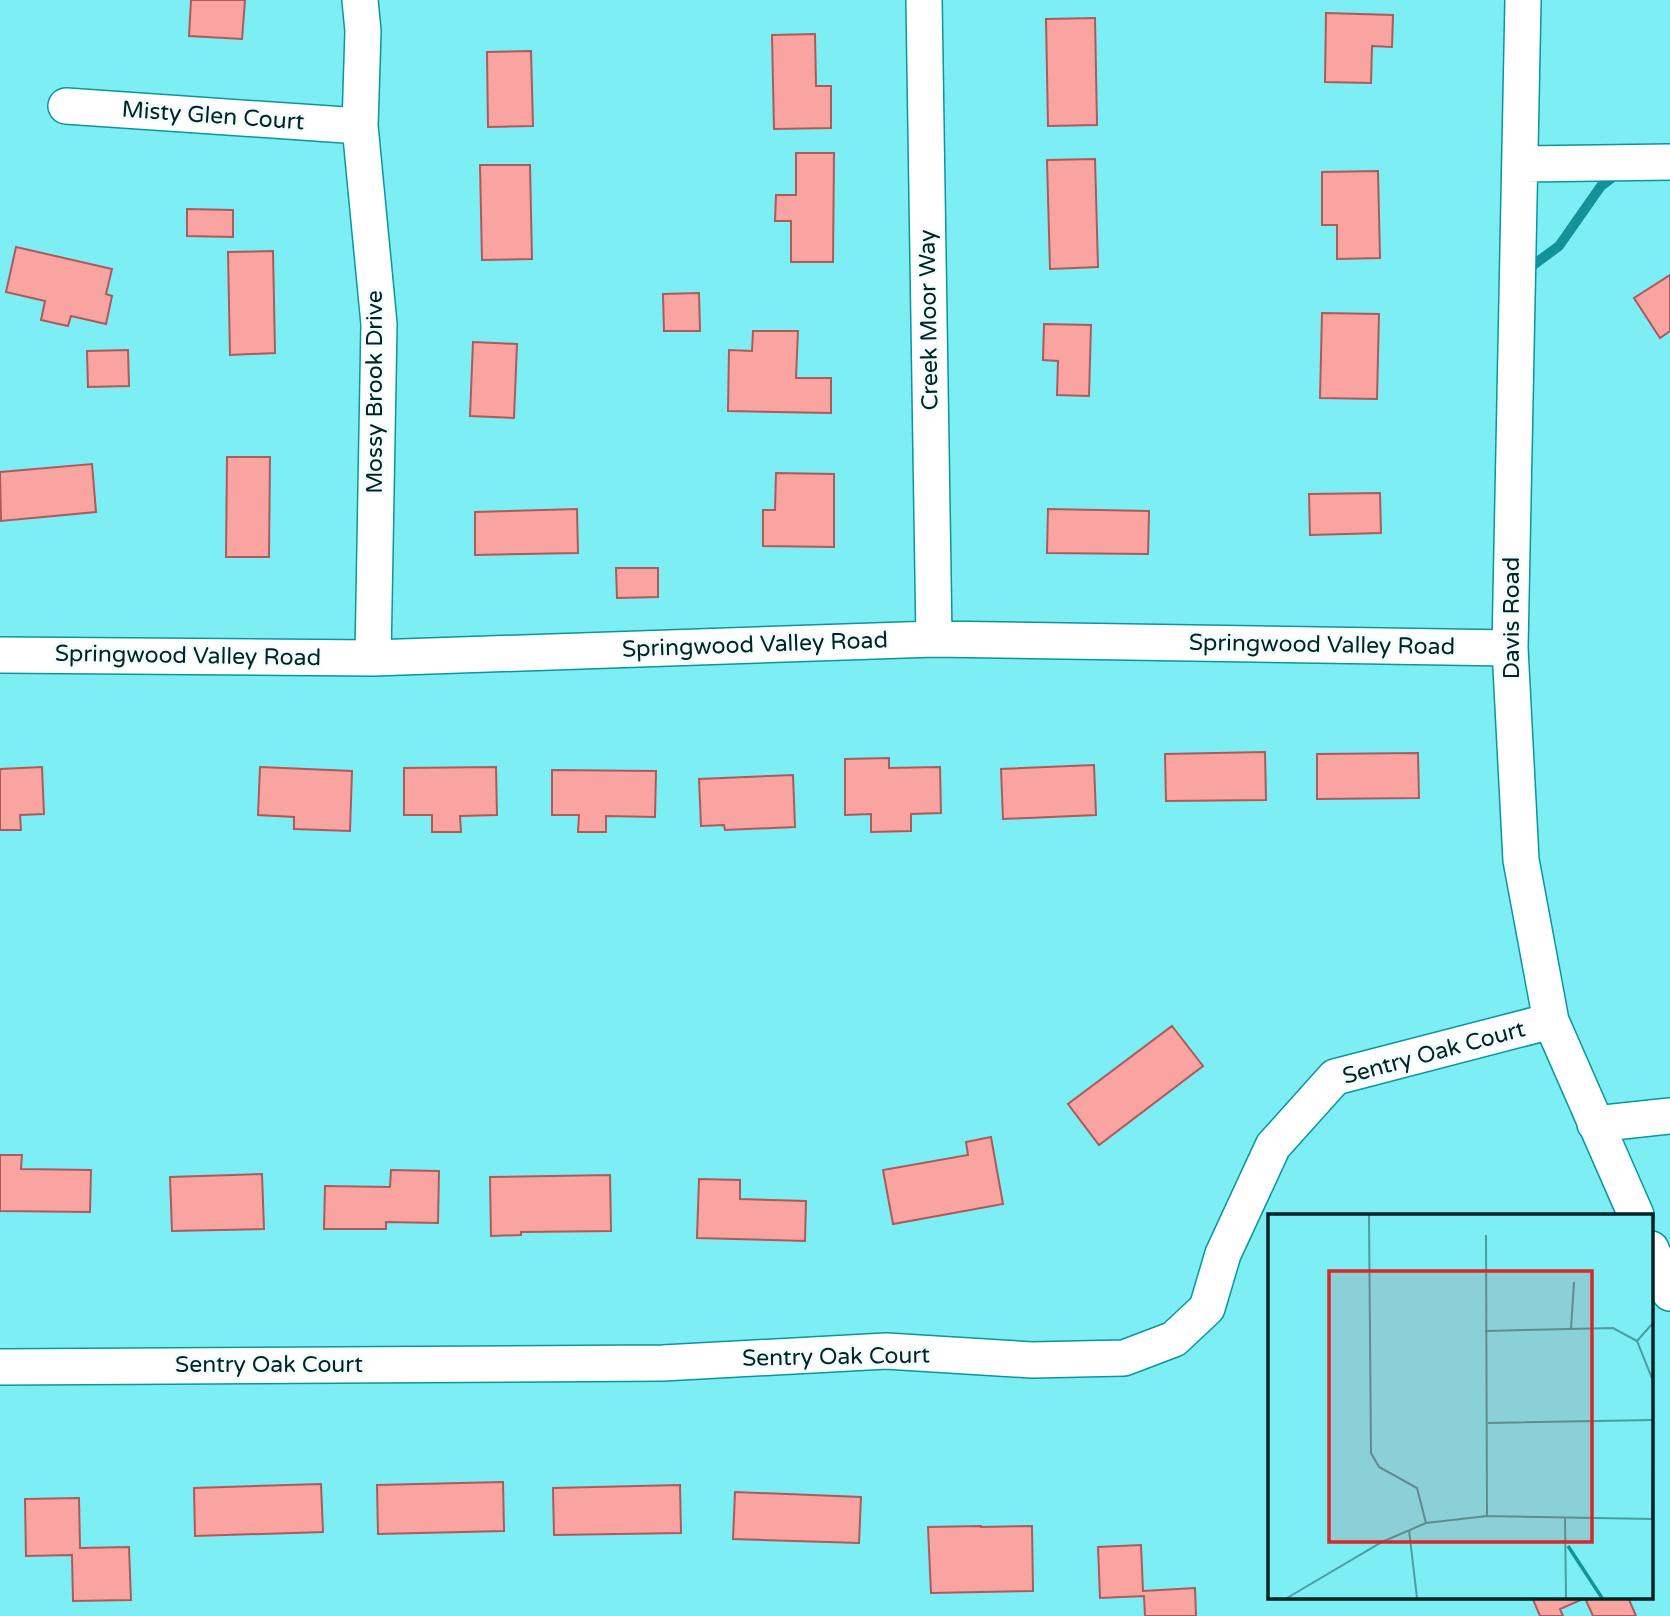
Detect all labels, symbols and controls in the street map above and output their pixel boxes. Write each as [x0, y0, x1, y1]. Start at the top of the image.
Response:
street label: Misty Glen Court [121, 96, 305, 136]
street label: Creek Moor Way [913, 229, 945, 411]
street label: Mossy Brook Drive [361, 290, 389, 494]
street label: Davis Road [1498, 557, 1526, 679]
street label: Springwood Valley Road [621, 626, 889, 664]
street label: Springwood Valley Road [1189, 629, 1455, 661]
street label: Springwood Valley Road [55, 640, 321, 672]
street label: Sentry Oak Court [1340, 1015, 1529, 1091]
inset map [1268, 1214, 1652, 1598]
street label: Sentry Oak Court [742, 1341, 930, 1373]
street label: Sentry Oak Court [175, 1351, 363, 1379]

